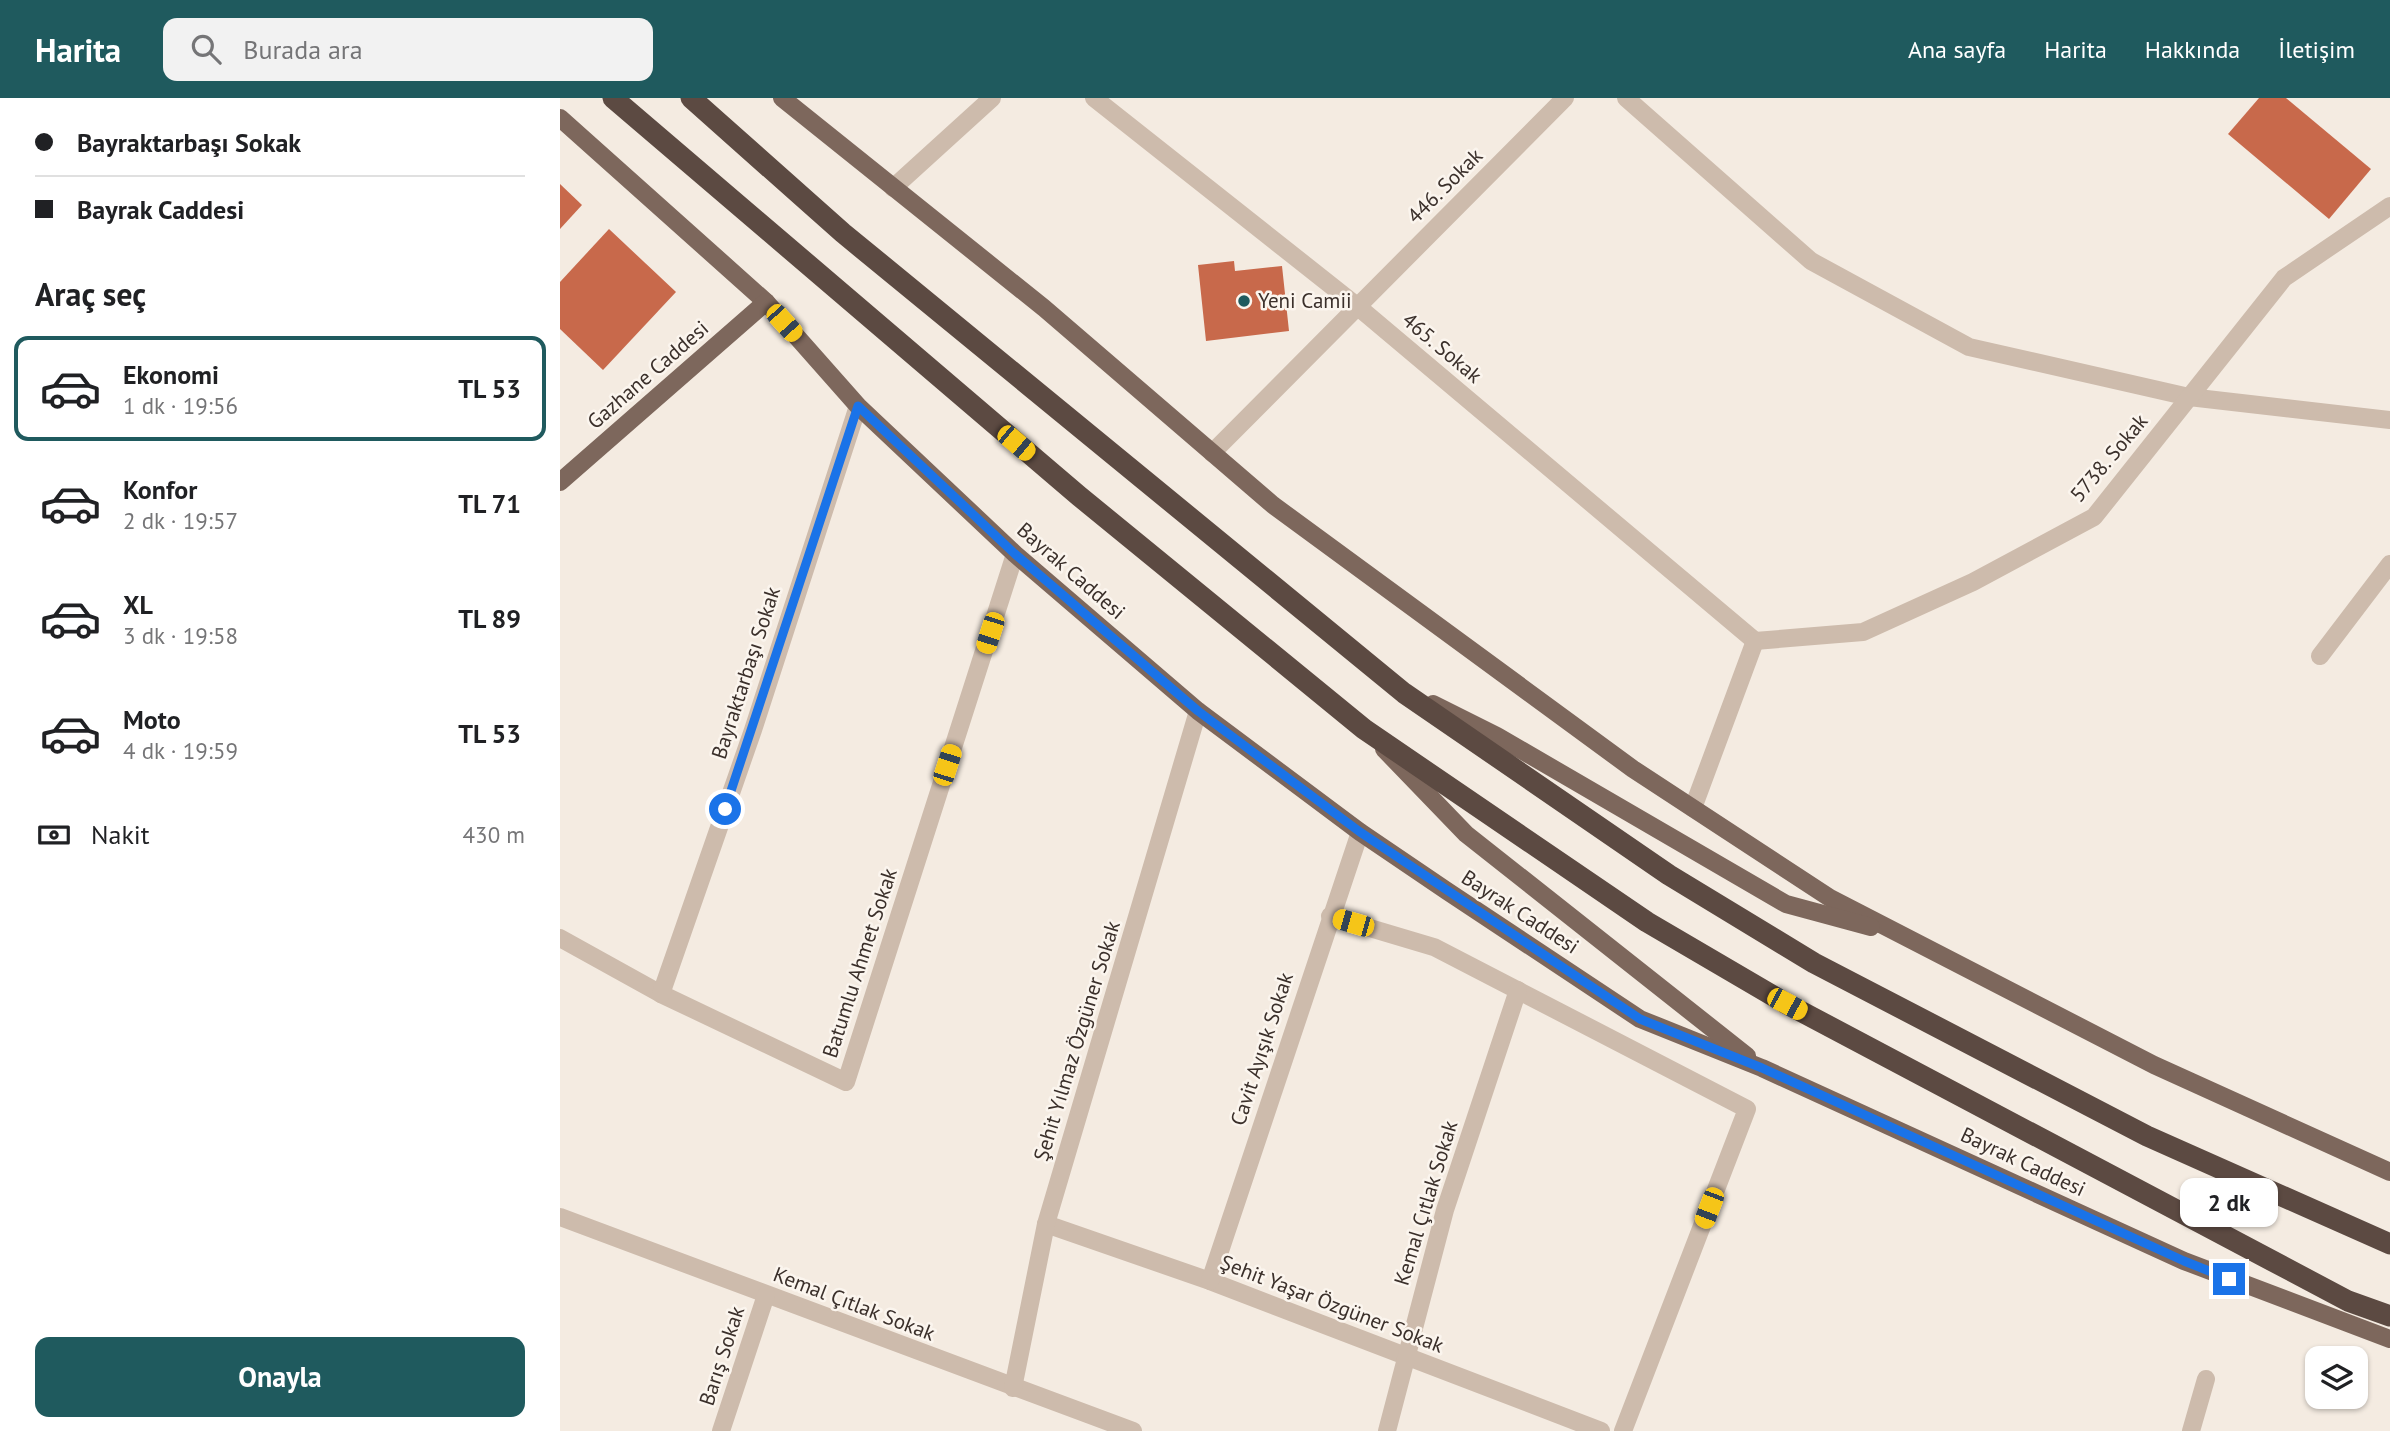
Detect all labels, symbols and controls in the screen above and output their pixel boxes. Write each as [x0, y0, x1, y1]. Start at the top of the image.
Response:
search box [163, 18, 653, 81]
text: Harita [35, 28, 121, 71]
icon: search [187, 30, 225, 68]
text: Burada ara [243, 33, 363, 66]
text: Ana sayfa [1908, 34, 2006, 65]
text: Harita [2044, 34, 2107, 65]
text: Hakkında [2145, 34, 2240, 65]
text: İletişim [2278, 34, 2355, 65]
text: Bayraktarbaşı Sokak [77, 126, 301, 159]
street label: 446. Sokak [1401, 142, 1488, 229]
text: Bayrak Caddesi [77, 193, 244, 226]
text: Araç seç [35, 273, 146, 315]
place label: Yeni Camii [1258, 287, 1352, 314]
marker: Yeni Camii [1236, 293, 1252, 309]
car [763, 300, 806, 346]
street label: 465. Sokak [1397, 307, 1488, 389]
street label: Gazhane Caddesi [581, 315, 714, 435]
icon: car [39, 357, 102, 420]
text: Ekonomi [123, 358, 219, 391]
text: TL 53 [458, 372, 521, 405]
text: 1 dk · 19:56 [123, 391, 238, 420]
street label: 5738. Sokak [2064, 408, 2153, 507]
car [994, 421, 1039, 465]
icon: car [39, 472, 102, 535]
text: Konfor [123, 473, 197, 506]
text: TL 71 [458, 487, 521, 520]
text: 2 dk · 19:57 [123, 506, 238, 535]
street label: Bayrak Caddesi [1012, 516, 1131, 625]
street label: Bayraktarbaşı Sokak [705, 583, 786, 762]
icon: car [39, 587, 102, 650]
text: XL [123, 588, 153, 621]
text: TL 89 [458, 602, 521, 635]
car [974, 610, 1007, 656]
text: 3 dk · 19:58 [123, 621, 238, 650]
icon: car [39, 702, 102, 765]
text: Moto [123, 703, 181, 736]
text: TL 53 [458, 717, 521, 750]
text: 4 dk · 19:59 [123, 736, 238, 765]
car [931, 742, 964, 788]
route start [709, 793, 741, 825]
icon: cash [35, 816, 73, 854]
text: Nakit [91, 818, 150, 851]
text: 430 m [463, 820, 525, 849]
street label: Bayrak Caddesi [1456, 864, 1584, 960]
street label: Batumlu Ahmet Sokak [816, 865, 903, 1061]
car [1330, 907, 1377, 939]
street label: Şehit Yılmaz Özgüner Sokak [1027, 918, 1126, 1164]
street label: Cavit Ayışık Sokak [1224, 969, 1299, 1129]
car [1764, 985, 1811, 1023]
street label: Kemal Çıtlak Sokak [1388, 1117, 1463, 1289]
street label: Bayrak Caddesi [1956, 1121, 2090, 1202]
callout: 2 dk [2180, 1178, 2278, 1226]
car [1692, 1185, 1727, 1231]
text: 2 dk [2208, 1188, 2250, 1217]
street label: Şehit Yaşar Özgüner Sokak [1217, 1248, 1448, 1359]
street label: Kemal Çıtlak Sokak [770, 1260, 939, 1347]
route end [2213, 1263, 2245, 1295]
street label: Barış Sokak [693, 1303, 750, 1409]
button: Onayla [35, 1337, 525, 1417]
map controls [2305, 1346, 2368, 1409]
button: layers [2305, 1346, 2368, 1409]

